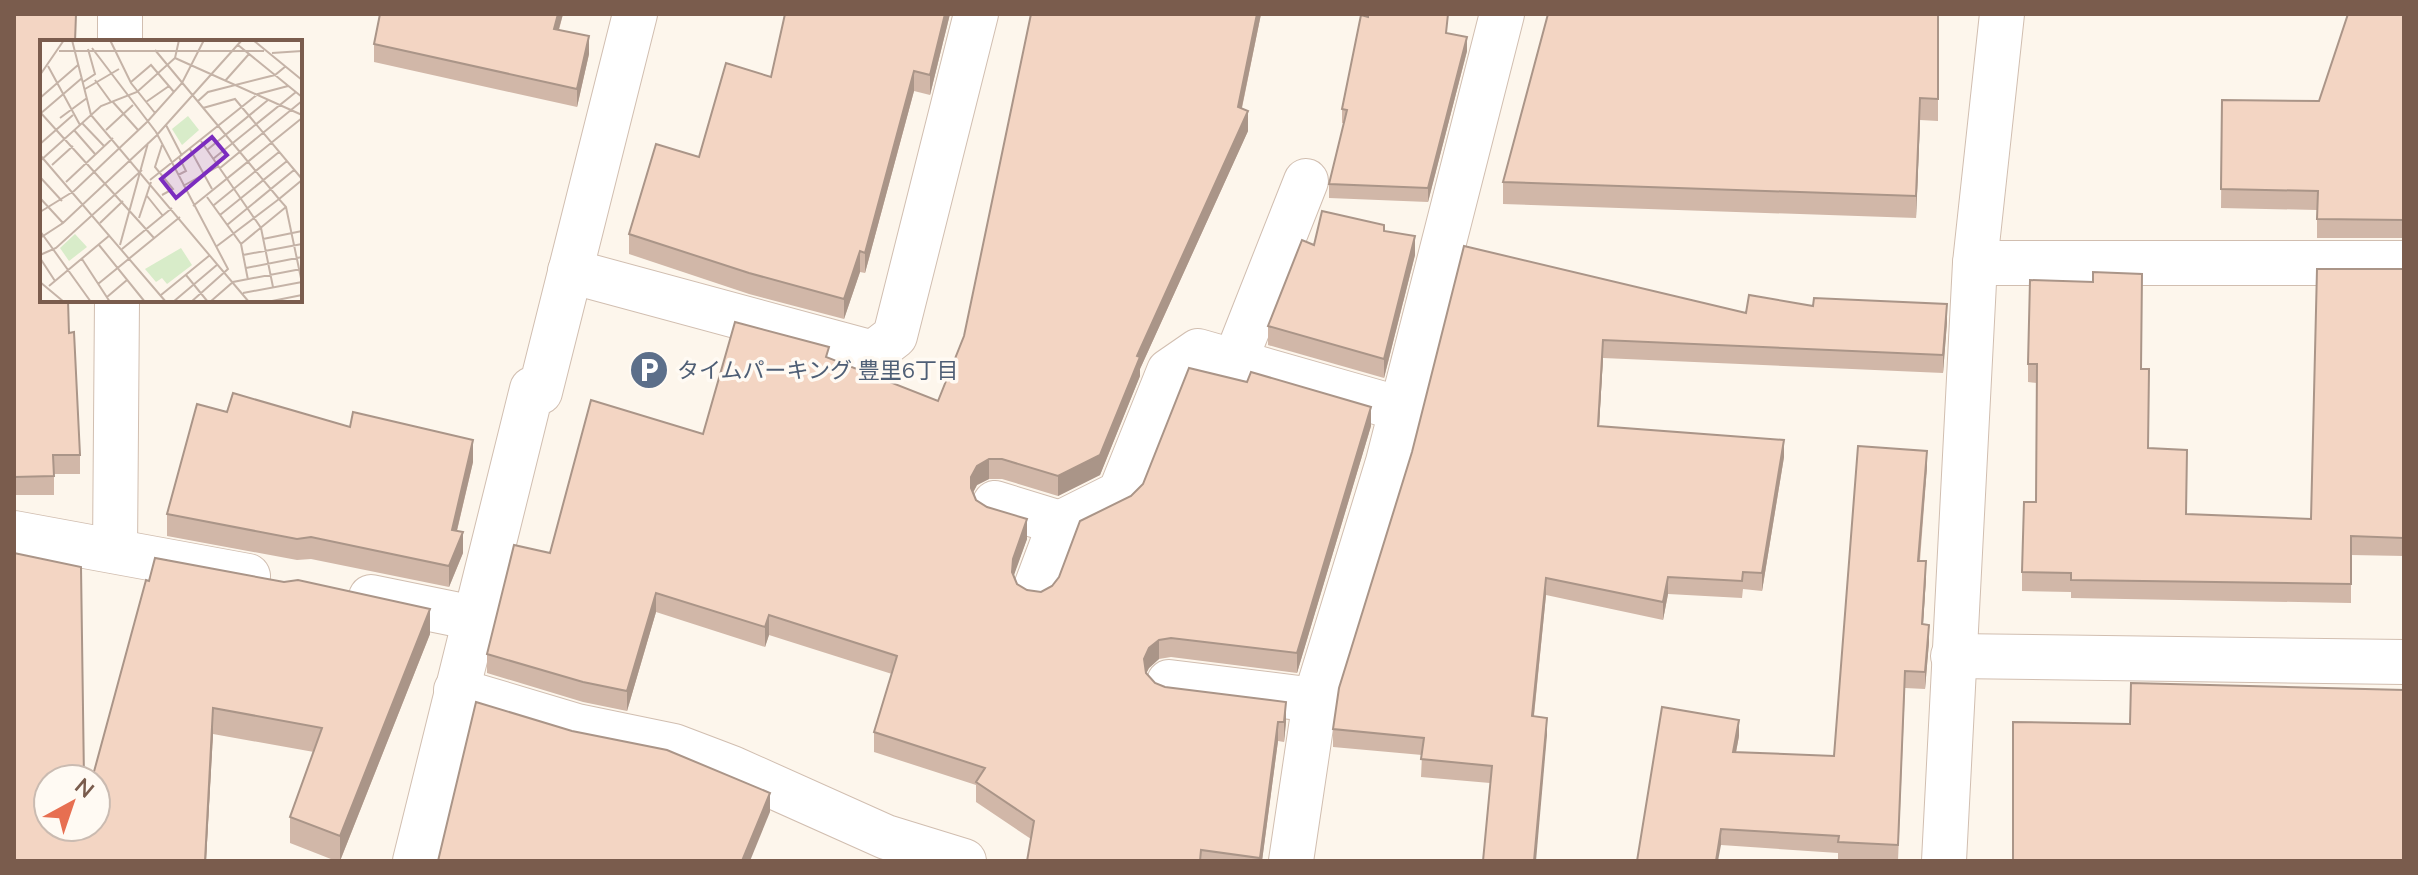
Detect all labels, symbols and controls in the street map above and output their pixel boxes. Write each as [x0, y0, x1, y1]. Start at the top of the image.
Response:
inset map [40, 40, 302, 302]
parking icon: タイムパーキング 豊里6丁目 [628, 349, 670, 391]
place label: タイムパーキング 豊里6丁目 [677, 356, 959, 384]
north arrow [32, 763, 112, 843]
text: N [69, 772, 100, 804]

